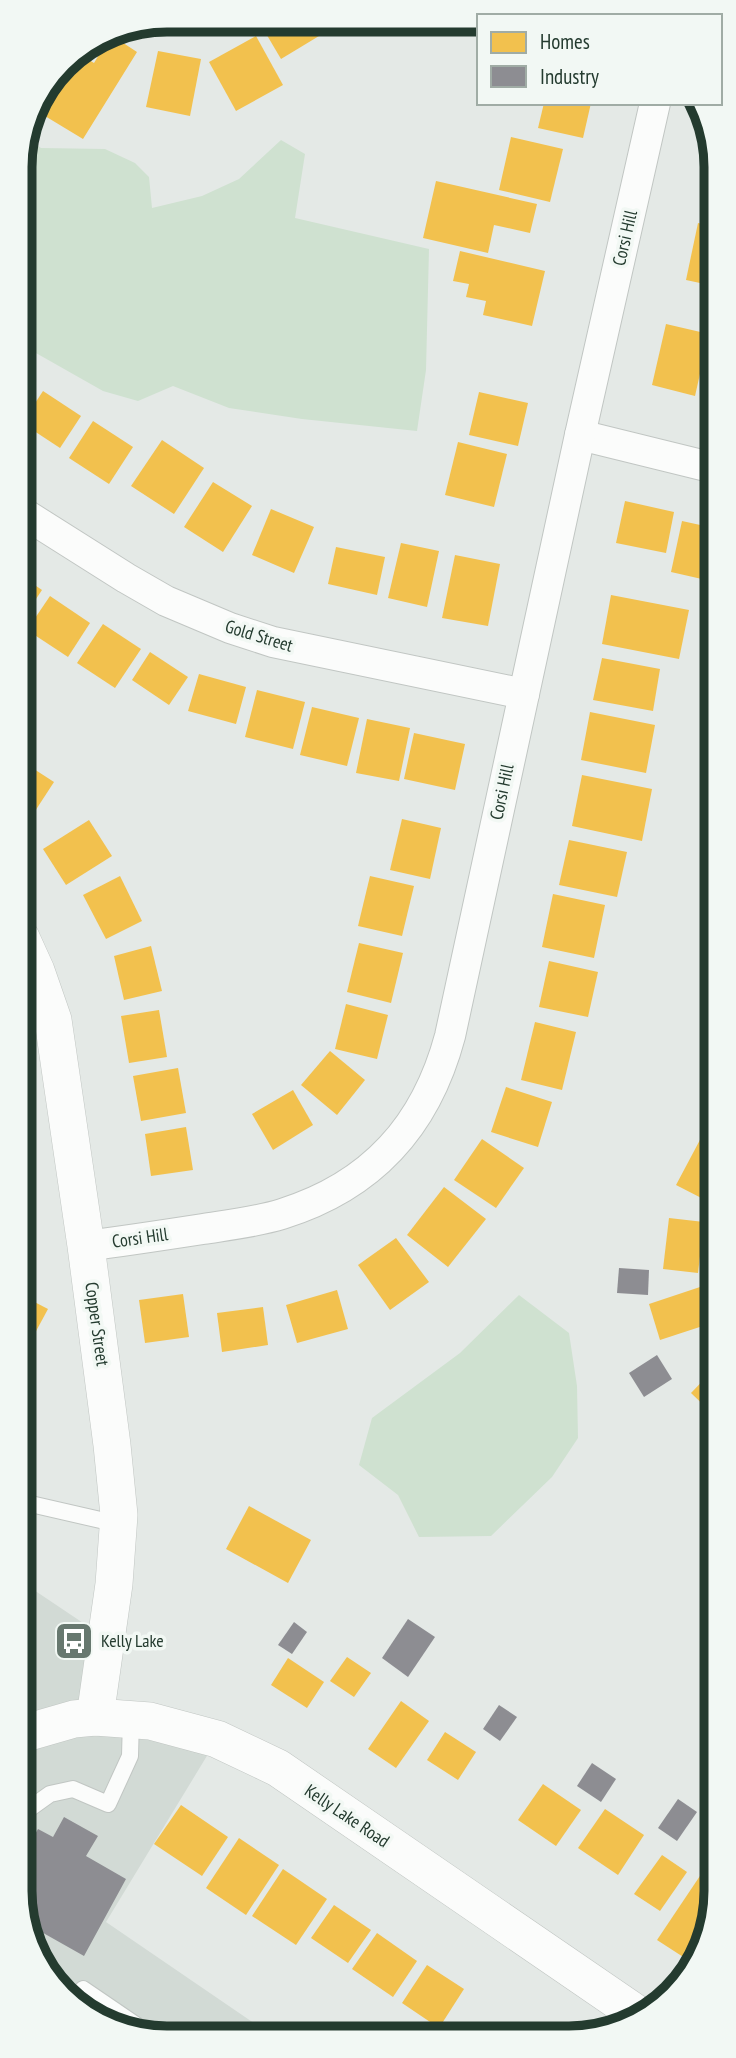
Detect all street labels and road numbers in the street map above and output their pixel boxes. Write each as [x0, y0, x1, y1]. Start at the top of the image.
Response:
street label: Corsi Hill [607, 207, 642, 268]
street label: Gold Street [222, 614, 296, 657]
street label: Corsi Hill [484, 761, 519, 822]
street label: Corsi Hill [111, 1222, 170, 1253]
street label: Copper Street [80, 1280, 115, 1367]
street label: Kelly Lake Road [301, 1779, 394, 1852]

